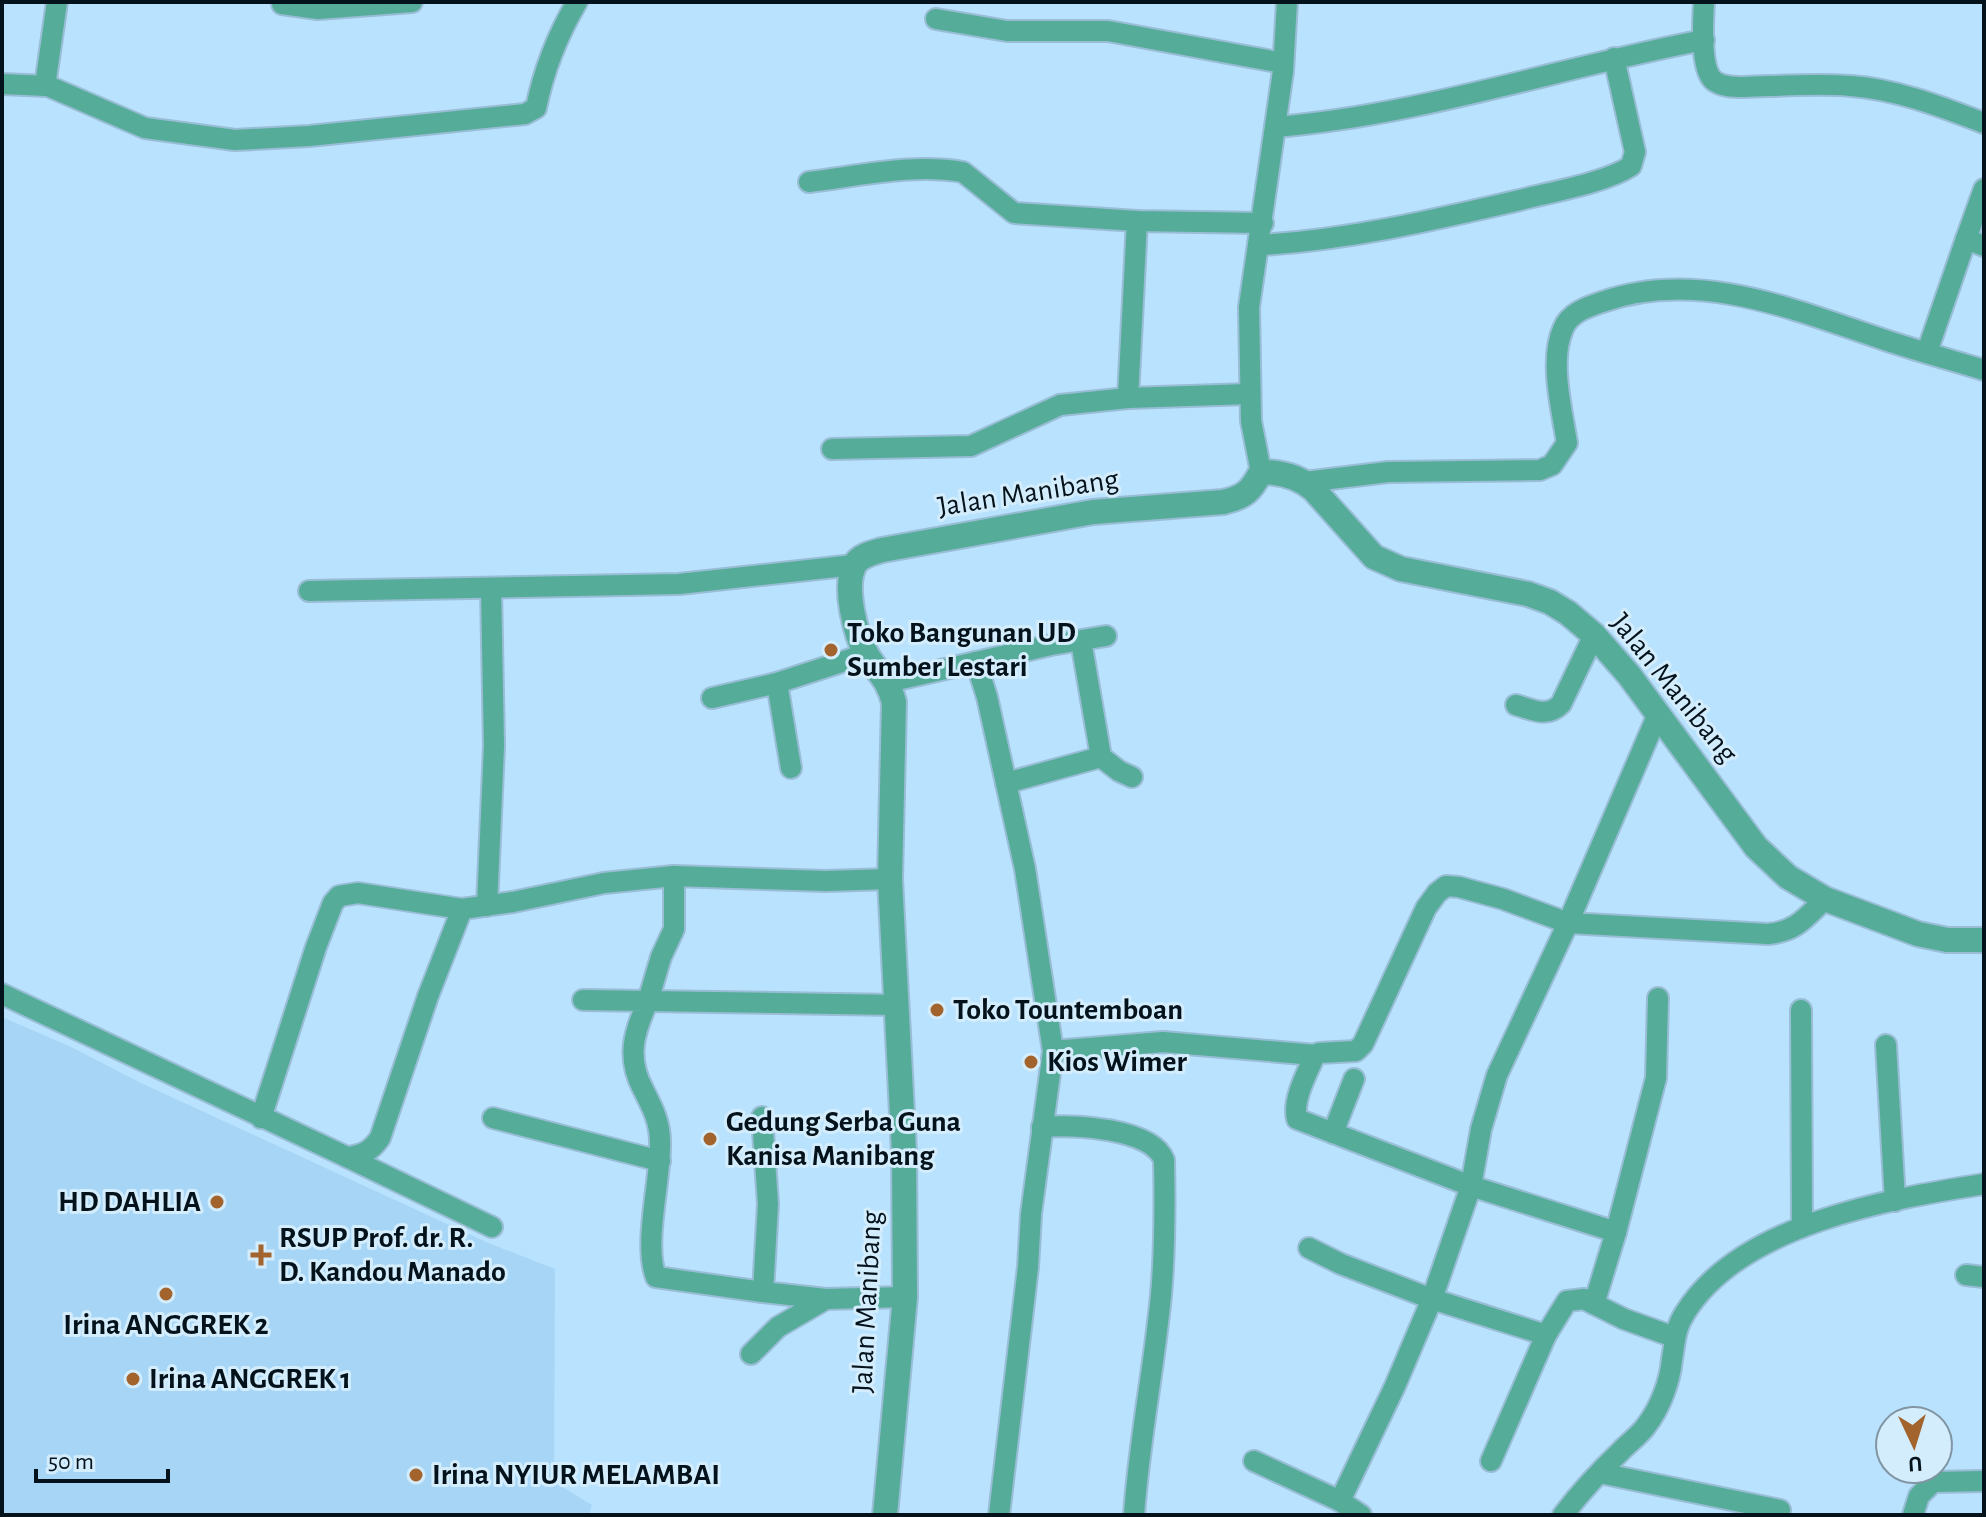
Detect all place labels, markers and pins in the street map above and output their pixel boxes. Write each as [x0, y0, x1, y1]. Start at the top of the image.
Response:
place label: Toko Bangunan UD Sumber Lestari [847, 618, 1076, 682]
marker: Toko Bangunan UD Sumber Lestari [822, 641, 840, 659]
place label: Toko Tountemboan [953, 995, 1183, 1025]
marker: Toko Tountemboan [928, 1001, 946, 1019]
place label: Kios Wimer [1047, 1047, 1188, 1077]
marker: Kios Wimer [1022, 1053, 1040, 1071]
place label: Gedung Serba Guna Kanisa Manibang [726, 1107, 961, 1171]
marker: Gedung Serba Guna Kanisa Manibang [701, 1130, 719, 1148]
place label: HD DAHLIA [58, 1187, 201, 1217]
marker: HD DAHLIA [208, 1193, 226, 1211]
place label: RSUP Prof. dr. R. D. Kandou Manado [279, 1223, 506, 1287]
marker: RSUP Prof. dr. R. D. Kandou Manado [250, 1244, 272, 1266]
marker: Irina ANGGREK 2 [157, 1285, 175, 1303]
place label: Irina ANGGREK 2 [63, 1310, 269, 1340]
place label: Irina ANGGREK 1 [149, 1364, 351, 1394]
marker: Irina ANGGREK 1 [124, 1370, 142, 1388]
place label: Irina NYIUR MELAMBAI [432, 1460, 720, 1490]
marker: Irina NYIUR MELAMBAI [407, 1466, 425, 1484]

